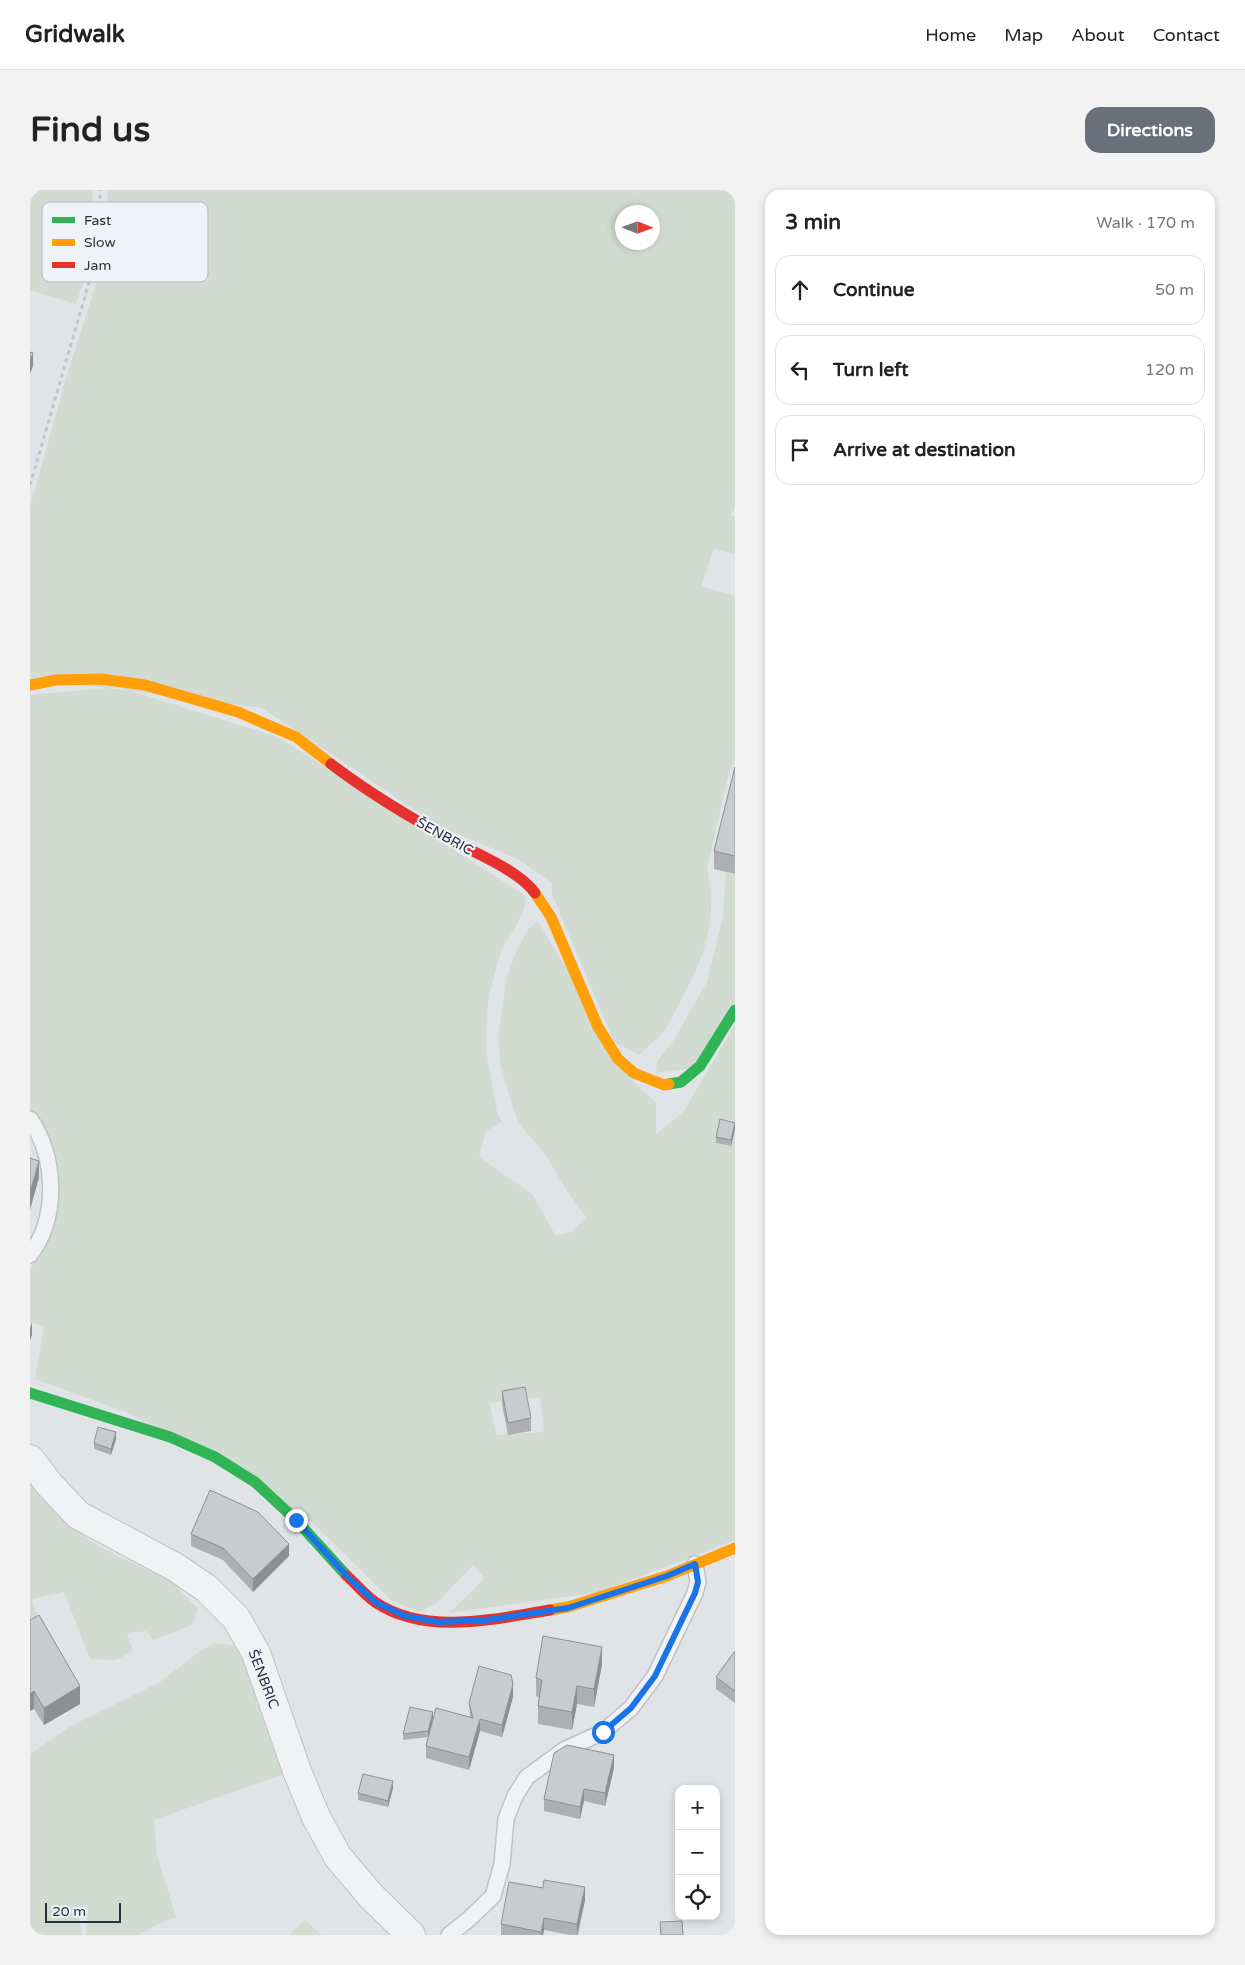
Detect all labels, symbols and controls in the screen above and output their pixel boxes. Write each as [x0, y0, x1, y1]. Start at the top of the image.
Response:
text: Gridwalk [25, 20, 125, 49]
text: Home [925, 24, 976, 46]
text: Map [1004, 24, 1043, 46]
text: About [1071, 24, 1125, 46]
text: Contact [1153, 24, 1220, 46]
button: Directions [1085, 107, 1215, 153]
text: Find us [30, 109, 150, 151]
legend [42, 202, 208, 282]
north arrow [615, 205, 660, 250]
text: 3 min [785, 210, 841, 235]
text: Fast [84, 212, 112, 229]
text: Walk · 170 m [1096, 213, 1195, 233]
text: Slow [84, 234, 116, 251]
text: Jam [84, 257, 111, 274]
icon: ahead [786, 276, 814, 304]
text: Continue [833, 279, 915, 301]
text: 50 m [1155, 280, 1194, 300]
icon: left [786, 356, 814, 384]
text: Turn left [833, 359, 909, 381]
text: 120 m [1145, 360, 1194, 380]
icon: arrive [786, 436, 814, 464]
text: Arrive at destination [833, 439, 1016, 461]
street label: ŠENBRIC [413, 814, 476, 859]
route end [285, 1509, 308, 1532]
street label: ŠENBRIC [244, 1647, 283, 1711]
route start [592, 1721, 615, 1744]
map controls [675, 1785, 720, 1920]
button: + [675, 1785, 720, 1830]
button: − [675, 1830, 720, 1875]
button: locate [675, 1875, 720, 1920]
scale bar [45, 1900, 121, 1923]
text: 20 m [52, 1903, 86, 1920]

